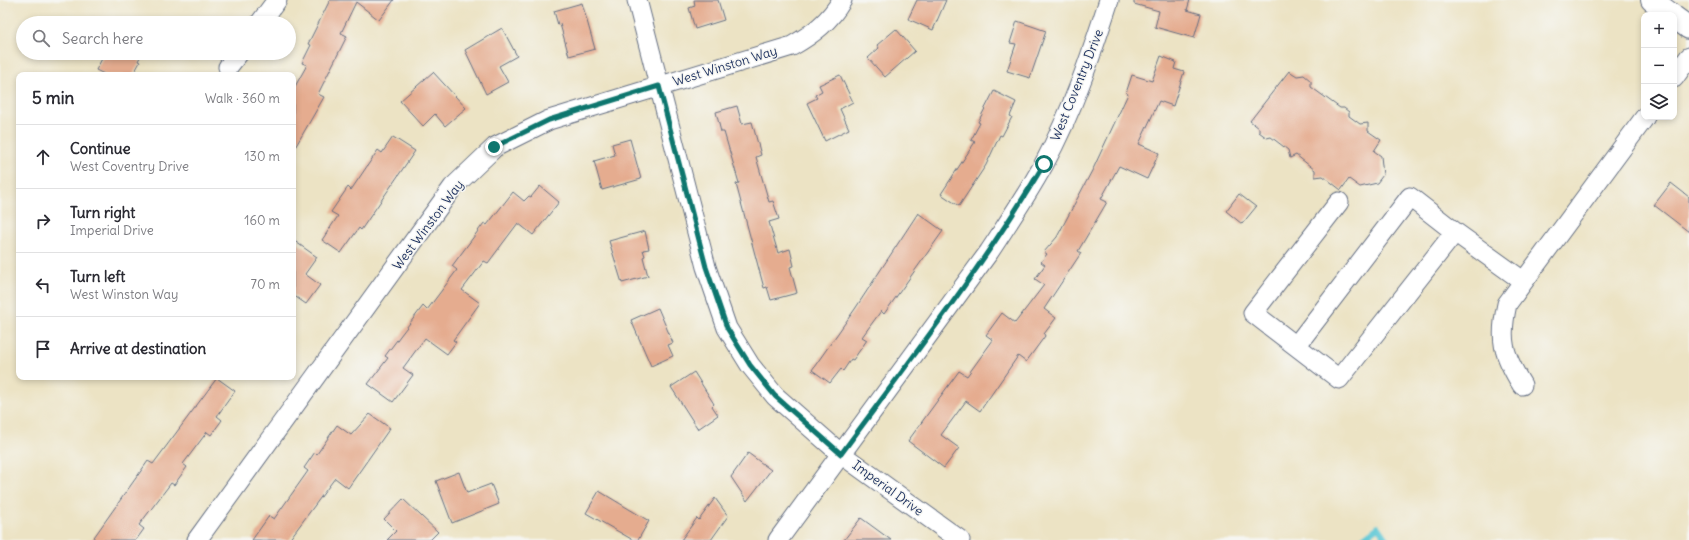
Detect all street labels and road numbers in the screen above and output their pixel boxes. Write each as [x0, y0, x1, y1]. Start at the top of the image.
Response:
street label: West Coventry Drive [1047, 27, 1107, 143]
street label: West Winston Way [671, 42, 779, 90]
street label: West Winston Way [389, 177, 467, 273]
street label: Imperial Drive [849, 456, 927, 520]

